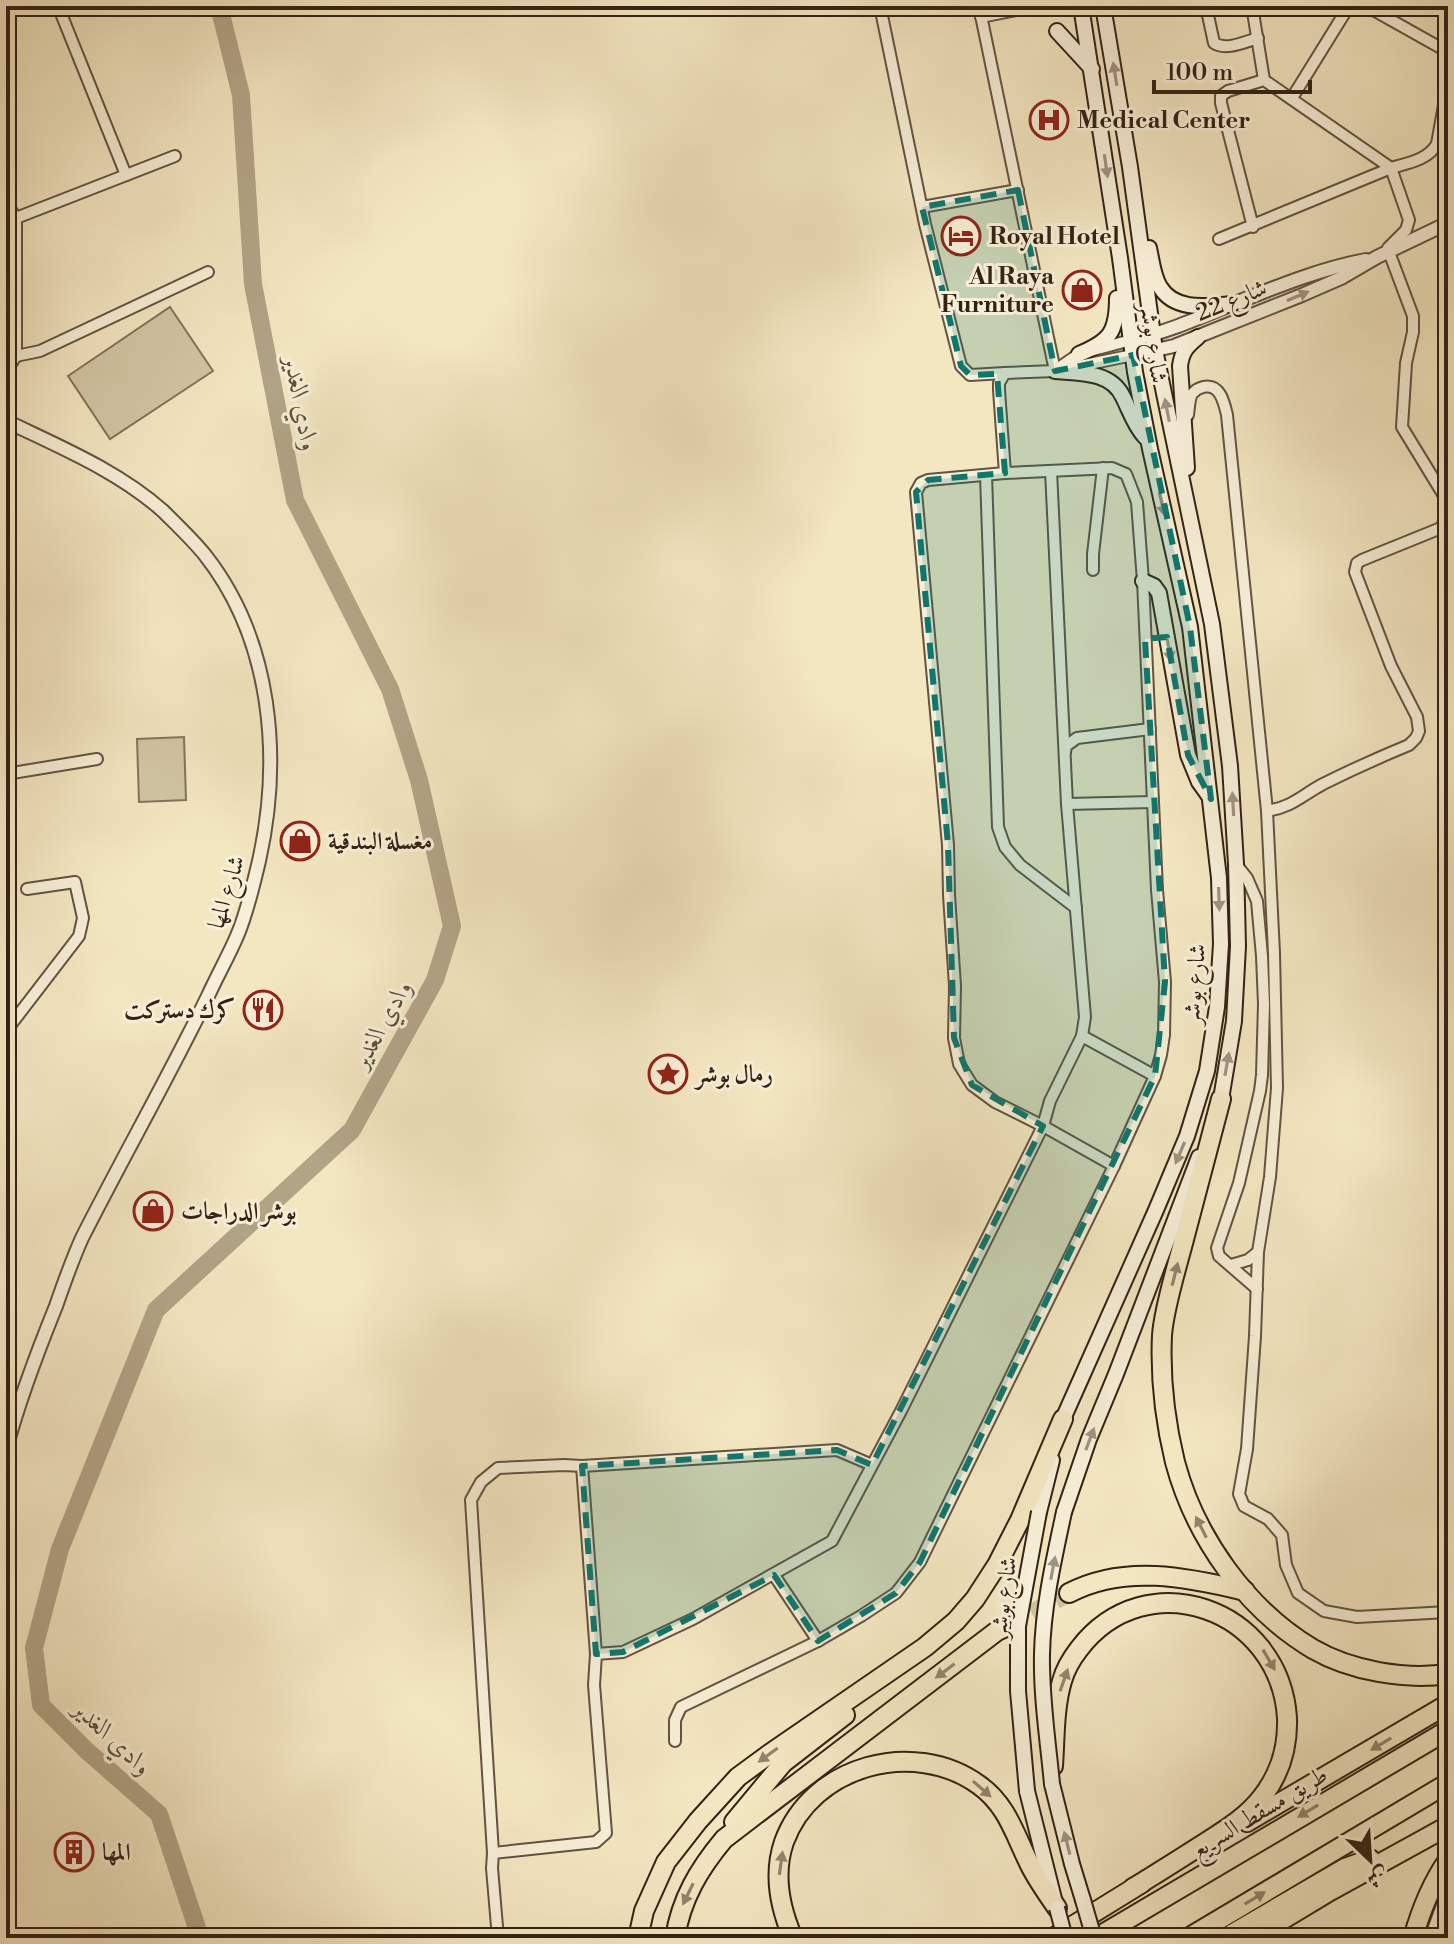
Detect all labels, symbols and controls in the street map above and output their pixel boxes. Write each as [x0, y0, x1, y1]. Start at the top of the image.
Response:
scale bar [1154, 44, 1310, 94]
text: 100 m [1166, 58, 1233, 88]
one-way arrow [1108, 62, 1120, 87]
hospital icon: Medical Center [1028, 99, 1070, 141]
place label: Medical Center [1077, 106, 1250, 136]
one-way arrow [1100, 154, 1113, 179]
hotel icon: Royal Hotel [940, 215, 982, 257]
place label: Royal Hotel [989, 222, 1120, 252]
place label: Al Raya Furniture [941, 262, 1055, 320]
shop icon: Al Raya Furniture [1061, 269, 1103, 311]
street label: شارع 22 [1191, 273, 1273, 332]
one-way arrow [1287, 290, 1310, 303]
street label: شارع بوشر [1128, 298, 1173, 386]
water label: وادي الغدير [272, 350, 326, 455]
one-way arrow [1161, 397, 1173, 422]
one-way arrow [1156, 491, 1169, 516]
one-way arrow [1163, 637, 1175, 662]
one-way arrow [1226, 791, 1239, 816]
shop icon: مغسلة البندقية [279, 820, 321, 862]
place label: مغسلة البندقية [328, 827, 432, 857]
street label: شارع المها [202, 852, 256, 934]
one-way arrow [1213, 887, 1226, 912]
street label: شارع بوشر [1176, 942, 1217, 1029]
water label: وادي الغدير [343, 974, 423, 1078]
restaurant icon: كرك دستركت [242, 989, 284, 1031]
place label: كرك دستركت [124, 996, 235, 1026]
one-way arrow [1221, 1051, 1233, 1076]
place icon: رمال بوشر [647, 1053, 689, 1095]
place label: رمال بوشر [693, 1060, 774, 1090]
one-way arrow [1173, 1142, 1186, 1165]
shop icon: بوشر الدراجات [132, 1190, 174, 1232]
place label: بوشر الدراجات [181, 1197, 297, 1227]
one-way arrow [1170, 1262, 1182, 1287]
one-way arrow [1084, 1426, 1096, 1450]
one-way arrow [1194, 1515, 1207, 1538]
street label: شارع بوشر [983, 1555, 1028, 1643]
one-way arrow [1047, 1555, 1060, 1580]
one-way arrow [1262, 1649, 1276, 1671]
one-way arrow [934, 1663, 956, 1679]
one-way arrow [1058, 1668, 1070, 1692]
water label: وادي الغدير [62, 1691, 159, 1786]
one-way arrow [1370, 1736, 1392, 1750]
one-way arrow [758, 1747, 779, 1762]
street label: طريق مسقط السريع [1185, 1760, 1337, 1871]
one-way arrow [972, 1780, 992, 1797]
one-way arrow [1297, 1804, 1319, 1818]
north arrow [1330, 1820, 1410, 1900]
one-way arrow [1060, 1830, 1072, 1855]
building icon: المها [53, 1831, 95, 1873]
place label: المها [102, 1838, 131, 1868]
one-way arrow [775, 1850, 788, 1875]
text: ش [1362, 1860, 1393, 1894]
one-way arrow [681, 1883, 695, 1906]
one-way arrow [1244, 1891, 1266, 1905]

